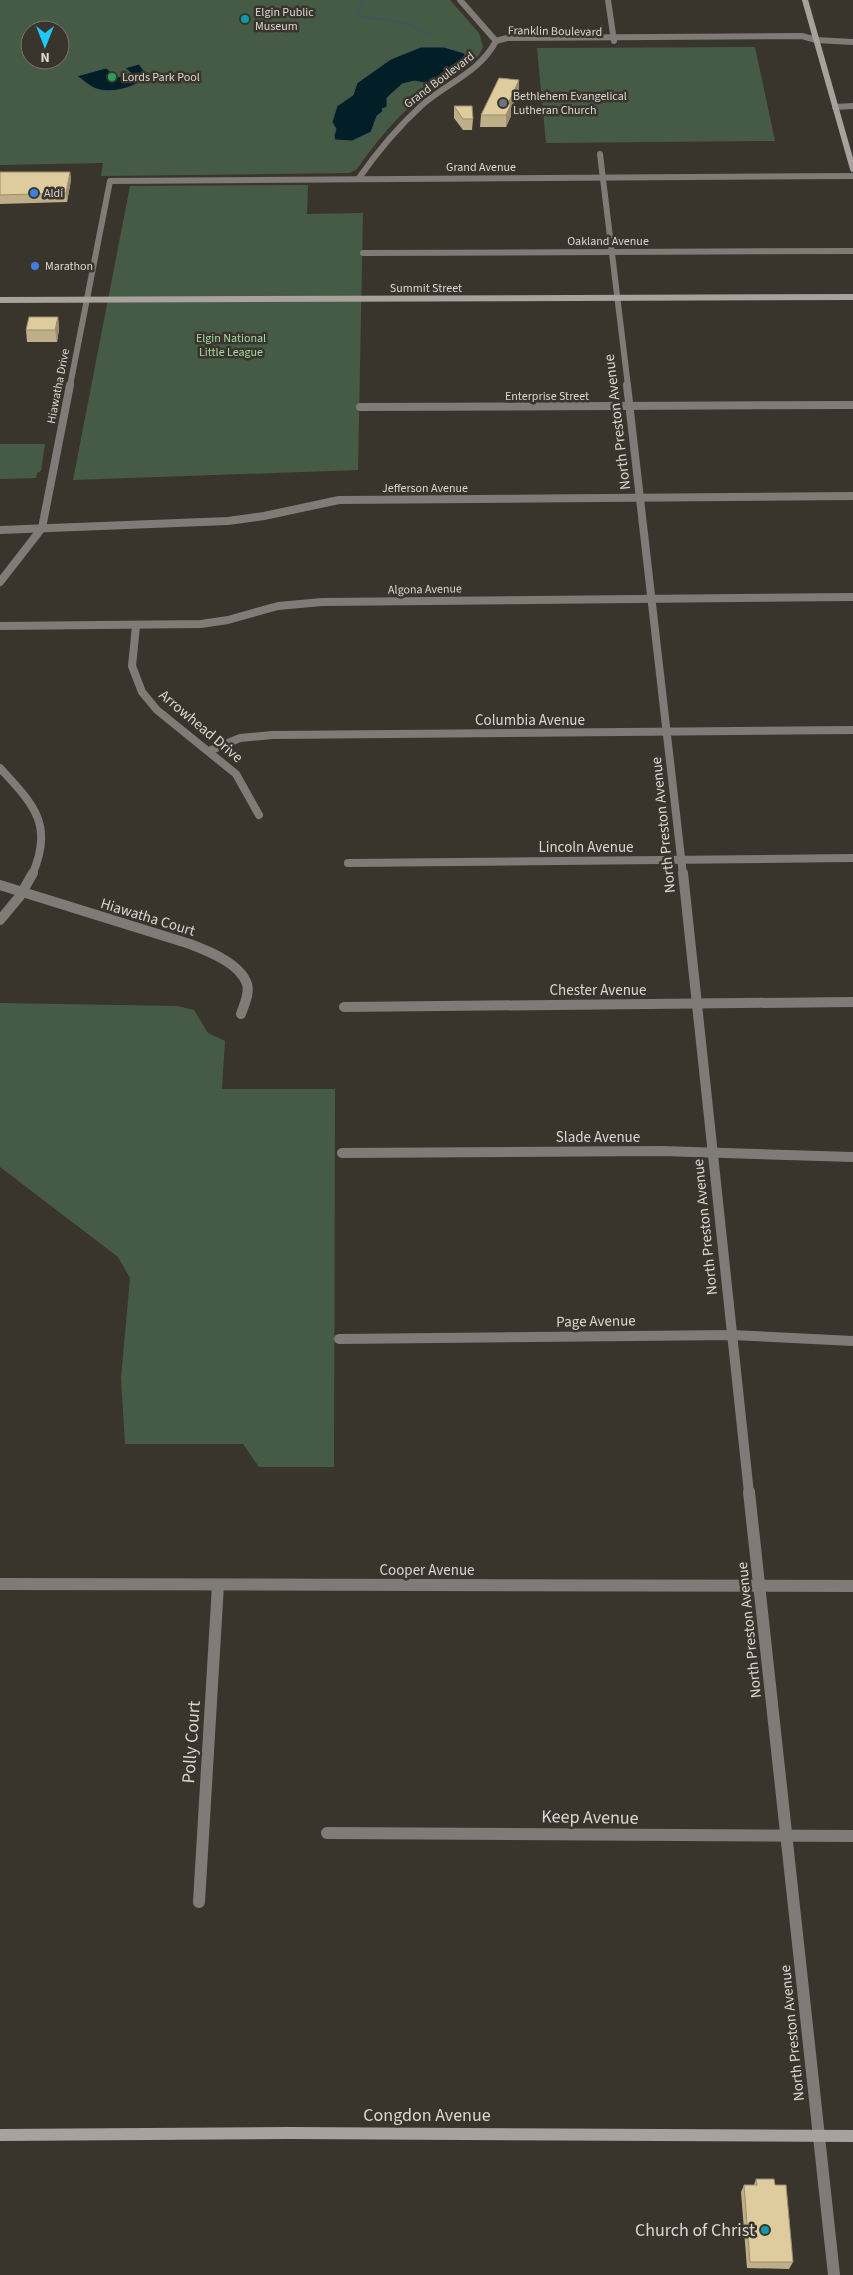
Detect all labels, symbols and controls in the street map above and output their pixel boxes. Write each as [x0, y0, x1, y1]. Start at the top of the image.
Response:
place label: Elgin Public Museum [255, 4, 314, 35]
marker: Elgin Public Museum [239, 13, 251, 25]
north arrow [20, 20, 70, 70]
street label: Franklin Boulevard [508, 22, 602, 41]
text: N [40, 47, 50, 67]
street label: Grand Boulevard [401, 48, 478, 113]
place label: Lords Park Pool [122, 69, 200, 86]
marker: Lords Park Pool [106, 71, 118, 83]
place label: Bethlehem Evangelical Lutheran Church [513, 88, 627, 119]
marker: Bethlehem Evangelical Lutheran Church [497, 97, 509, 109]
street label: Grand Avenue [446, 159, 516, 176]
place label: Aldi [44, 185, 63, 202]
marker: Aldi [28, 187, 40, 199]
street label: Oakland Avenue [567, 233, 649, 250]
place label: Marathon [45, 258, 93, 275]
marker: Marathon [29, 260, 41, 272]
street label: Summit Street [390, 280, 462, 297]
park label: Elgin National Little League [196, 330, 266, 361]
street label: Hiawatha Drive [43, 347, 74, 425]
street label: North Preston Avenue [599, 353, 636, 491]
street label: Enterprise Street [505, 388, 589, 405]
street label: Jefferson Avenue [382, 480, 468, 497]
street label: Algona Avenue [388, 580, 462, 599]
street label: Arrowhead Drive [154, 685, 247, 768]
street label: Columbia Avenue [475, 710, 585, 731]
street label: North Preston Avenue [646, 756, 681, 894]
street label: Lincoln Avenue [538, 837, 634, 858]
street label: Hiawatha Court [98, 893, 198, 942]
street label: Chester Avenue [550, 980, 646, 1001]
street label: Slade Avenue [556, 1127, 640, 1148]
street label: North Preston Avenue [688, 1158, 723, 1296]
street label: Page Avenue [556, 1310, 636, 1333]
street label: Cooper Avenue [379, 1560, 475, 1581]
street label: North Preston Avenue [732, 1561, 767, 1699]
street label: Polly Court [176, 1700, 207, 1784]
street label: Keep Avenue [541, 1804, 639, 1831]
street label: North Preston Avenue [775, 1964, 810, 2102]
street label: Congdon Avenue [363, 2103, 491, 2128]
place label: Church of Christ [635, 2218, 755, 2243]
marker: Church of Christ [759, 2224, 771, 2236]

